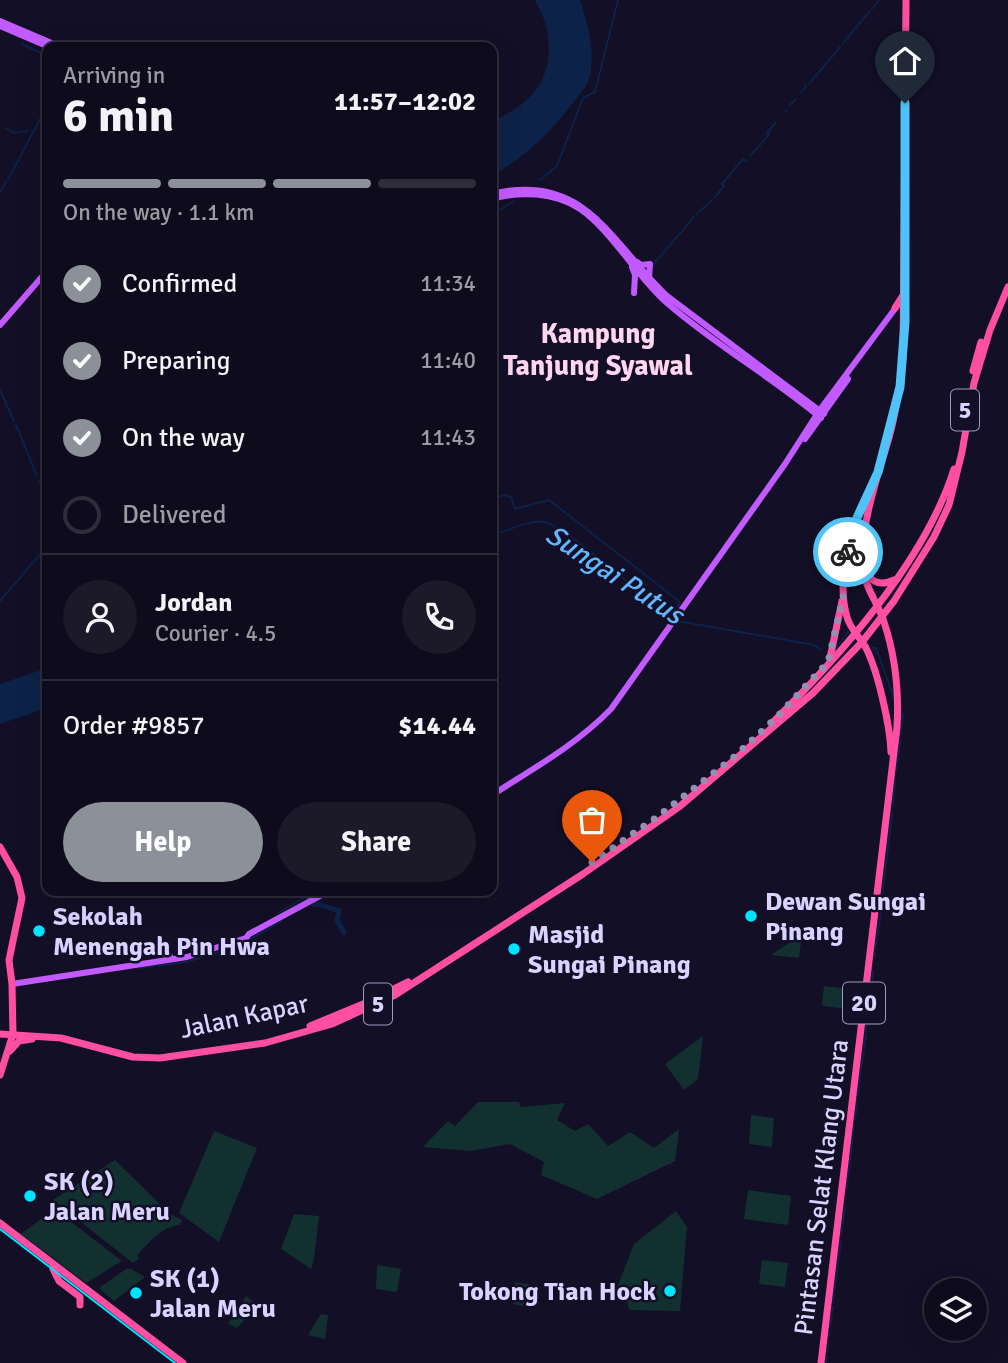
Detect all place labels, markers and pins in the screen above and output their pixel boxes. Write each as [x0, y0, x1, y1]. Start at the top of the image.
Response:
pin [875, 31, 935, 103]
pin [562, 790, 622, 862]
place label: Dewan Sungai Pinang [765, 886, 926, 948]
place label: Sekolah Menengah Pin Hwa [53, 901, 270, 963]
marker: Dewan Sungai Pinang [743, 908, 759, 924]
place label: Masjid Sungai Pinang [528, 919, 691, 981]
marker: Sekolah Menengah Pin Hwa [31, 923, 47, 939]
marker: Masjid Sungai Pinang [506, 941, 522, 957]
place label: SK (2) Jalan Meru [44, 1166, 170, 1228]
marker: SK (2) Jalan Meru [22, 1188, 38, 1204]
place label: SK (1) Jalan Meru [150, 1263, 276, 1325]
place label: Tokong Tian Hock [459, 1276, 656, 1308]
marker: Tokong Tian Hock [662, 1283, 678, 1299]
marker: SK (1) Jalan Meru [128, 1285, 144, 1301]

